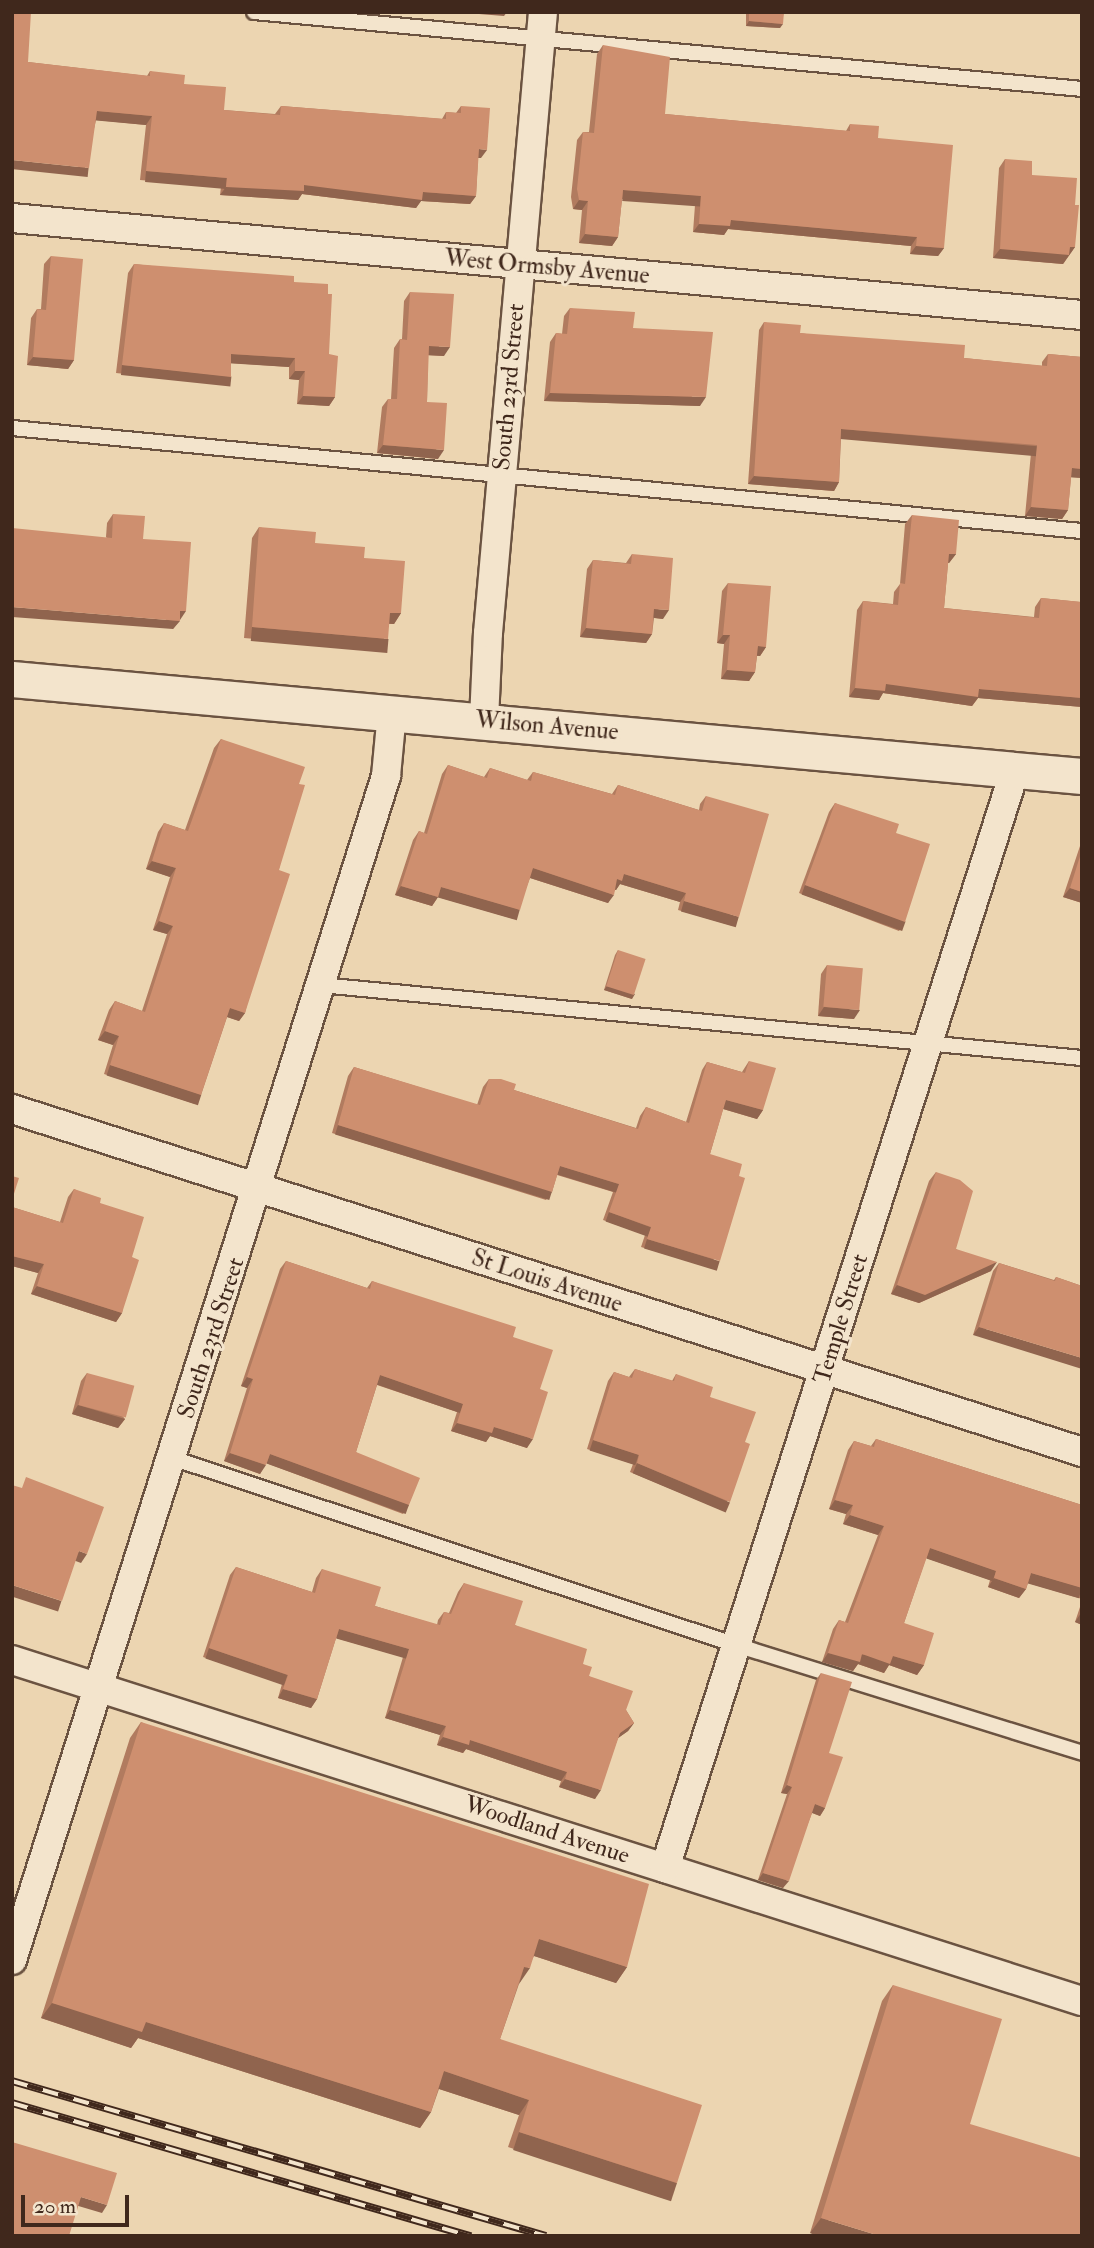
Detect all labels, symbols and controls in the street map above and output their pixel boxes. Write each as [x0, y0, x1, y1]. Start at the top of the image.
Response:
street label: West Ormsby Avenue [443, 244, 651, 290]
street label: South 23rd Street [487, 302, 531, 472]
street label: Wilson Avenue [474, 705, 620, 747]
street label: St Louis Avenue [468, 1243, 626, 1319]
street label: Temple Street [808, 1251, 874, 1387]
street label: South 23rd Street [171, 1254, 251, 1422]
street label: Woodland Avenue [461, 1790, 633, 1870]
scale bar [24, 2182, 133, 2226]
text: 20 m [34, 2193, 76, 2220]

